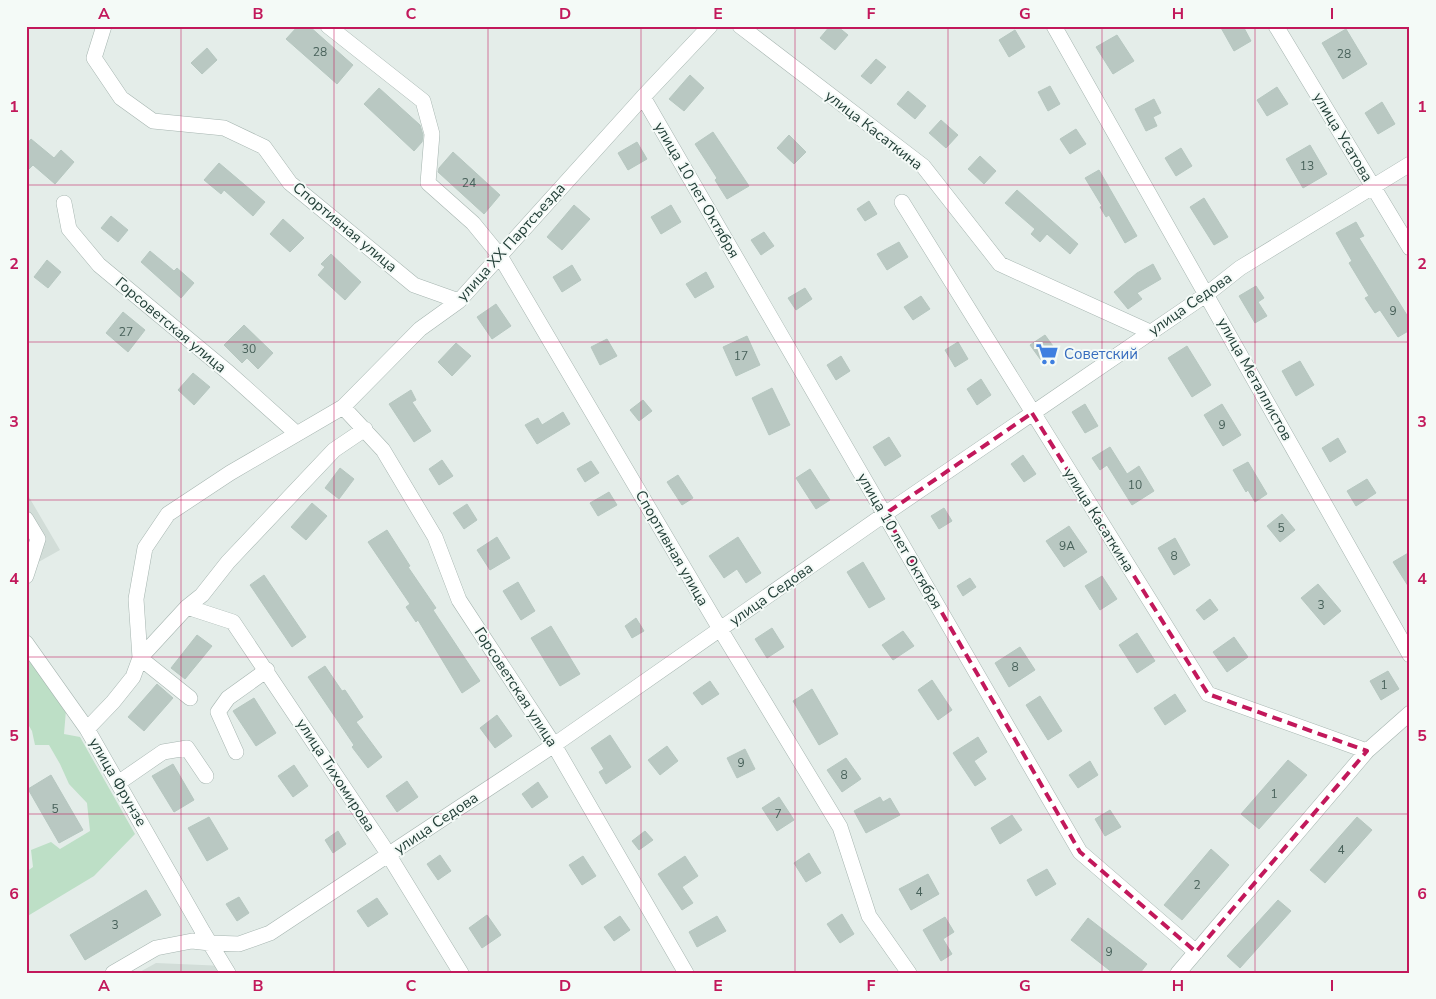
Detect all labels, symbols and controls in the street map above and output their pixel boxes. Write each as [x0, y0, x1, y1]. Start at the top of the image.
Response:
text: A [98, 3, 110, 25]
text: B [252, 3, 264, 25]
text: C [406, 3, 417, 25]
text: D [559, 3, 571, 25]
text: E [713, 3, 723, 25]
text: F [867, 3, 876, 25]
text: G [1019, 3, 1031, 25]
text: H [1172, 3, 1184, 25]
text: I [1330, 3, 1334, 25]
house number: 28 [313, 44, 327, 60]
house number: 28 [1337, 46, 1351, 62]
street label: улица Касаткина [821, 86, 927, 174]
street label: улица Усатова [1308, 89, 1378, 185]
text: 1 [9, 96, 19, 118]
text: 1 [1417, 96, 1427, 118]
street label: улица 10 лет Октября [650, 118, 744, 262]
house number: 13 [1300, 158, 1314, 174]
house number: 24 [462, 175, 476, 191]
street label: Спортивная улица [289, 177, 401, 277]
street label: улица XX Партсъезда [452, 178, 570, 306]
text: 2 [9, 253, 19, 275]
text: 2 [1417, 253, 1427, 275]
street label: улица Седова [1144, 268, 1236, 340]
street label: Горсоветская улица [111, 273, 231, 377]
house number: 9 [1389, 303, 1397, 319]
street label: улица Металлистов [1213, 314, 1297, 444]
house number: 27 [119, 324, 133, 340]
house number: 30 [242, 341, 256, 357]
supermarket icon: Советский [1034, 341, 1060, 367]
place label: Советский [1064, 344, 1138, 364]
house number: 17 [734, 348, 748, 364]
text: 3 [9, 411, 19, 433]
text: 3 [1417, 411, 1427, 433]
house number: 9 [1218, 417, 1226, 433]
street label: улица Касаткина [1059, 464, 1139, 576]
street label: улица 10 лет Октября [853, 469, 947, 613]
house number: 10 [1128, 477, 1142, 493]
street label: Спортивная улица [631, 486, 713, 610]
house number: 5 [1277, 520, 1285, 536]
house number: 9А [1059, 538, 1075, 554]
house number: 8 [1170, 548, 1178, 564]
street label: улица Седова [725, 558, 817, 630]
text: 4 [9, 568, 19, 590]
text: 4 [1417, 568, 1427, 590]
house number: 3 [1317, 597, 1325, 613]
street label: Горсоветская улица [470, 623, 562, 751]
house number: 8 [1011, 659, 1019, 675]
house number: 1 [1380, 677, 1388, 693]
street label: улица Тихомирова [292, 715, 380, 835]
text: 5 [9, 725, 19, 747]
text: 5 [1417, 725, 1427, 747]
street label: улица Фрунзе [84, 734, 152, 830]
house number: 9 [737, 755, 745, 771]
house number: 8 [840, 767, 848, 783]
house number: 1 [1270, 786, 1278, 802]
street label: улица Седова [390, 787, 482, 859]
house number: 5 [51, 801, 59, 817]
house number: 7 [774, 806, 782, 822]
house number: 4 [1337, 842, 1345, 858]
house number: 2 [1193, 877, 1201, 893]
text: 6 [9, 883, 19, 905]
text: 6 [1417, 883, 1427, 905]
house number: 4 [915, 884, 923, 900]
house number: 3 [111, 917, 119, 933]
house number: 9 [1105, 944, 1113, 960]
text: A [98, 975, 110, 997]
text: B [252, 975, 264, 997]
text: C [406, 975, 417, 997]
text: D [559, 975, 571, 997]
text: E [713, 975, 723, 997]
text: F [867, 975, 876, 997]
text: G [1019, 975, 1031, 997]
text: H [1172, 975, 1184, 997]
text: I [1330, 975, 1334, 997]

